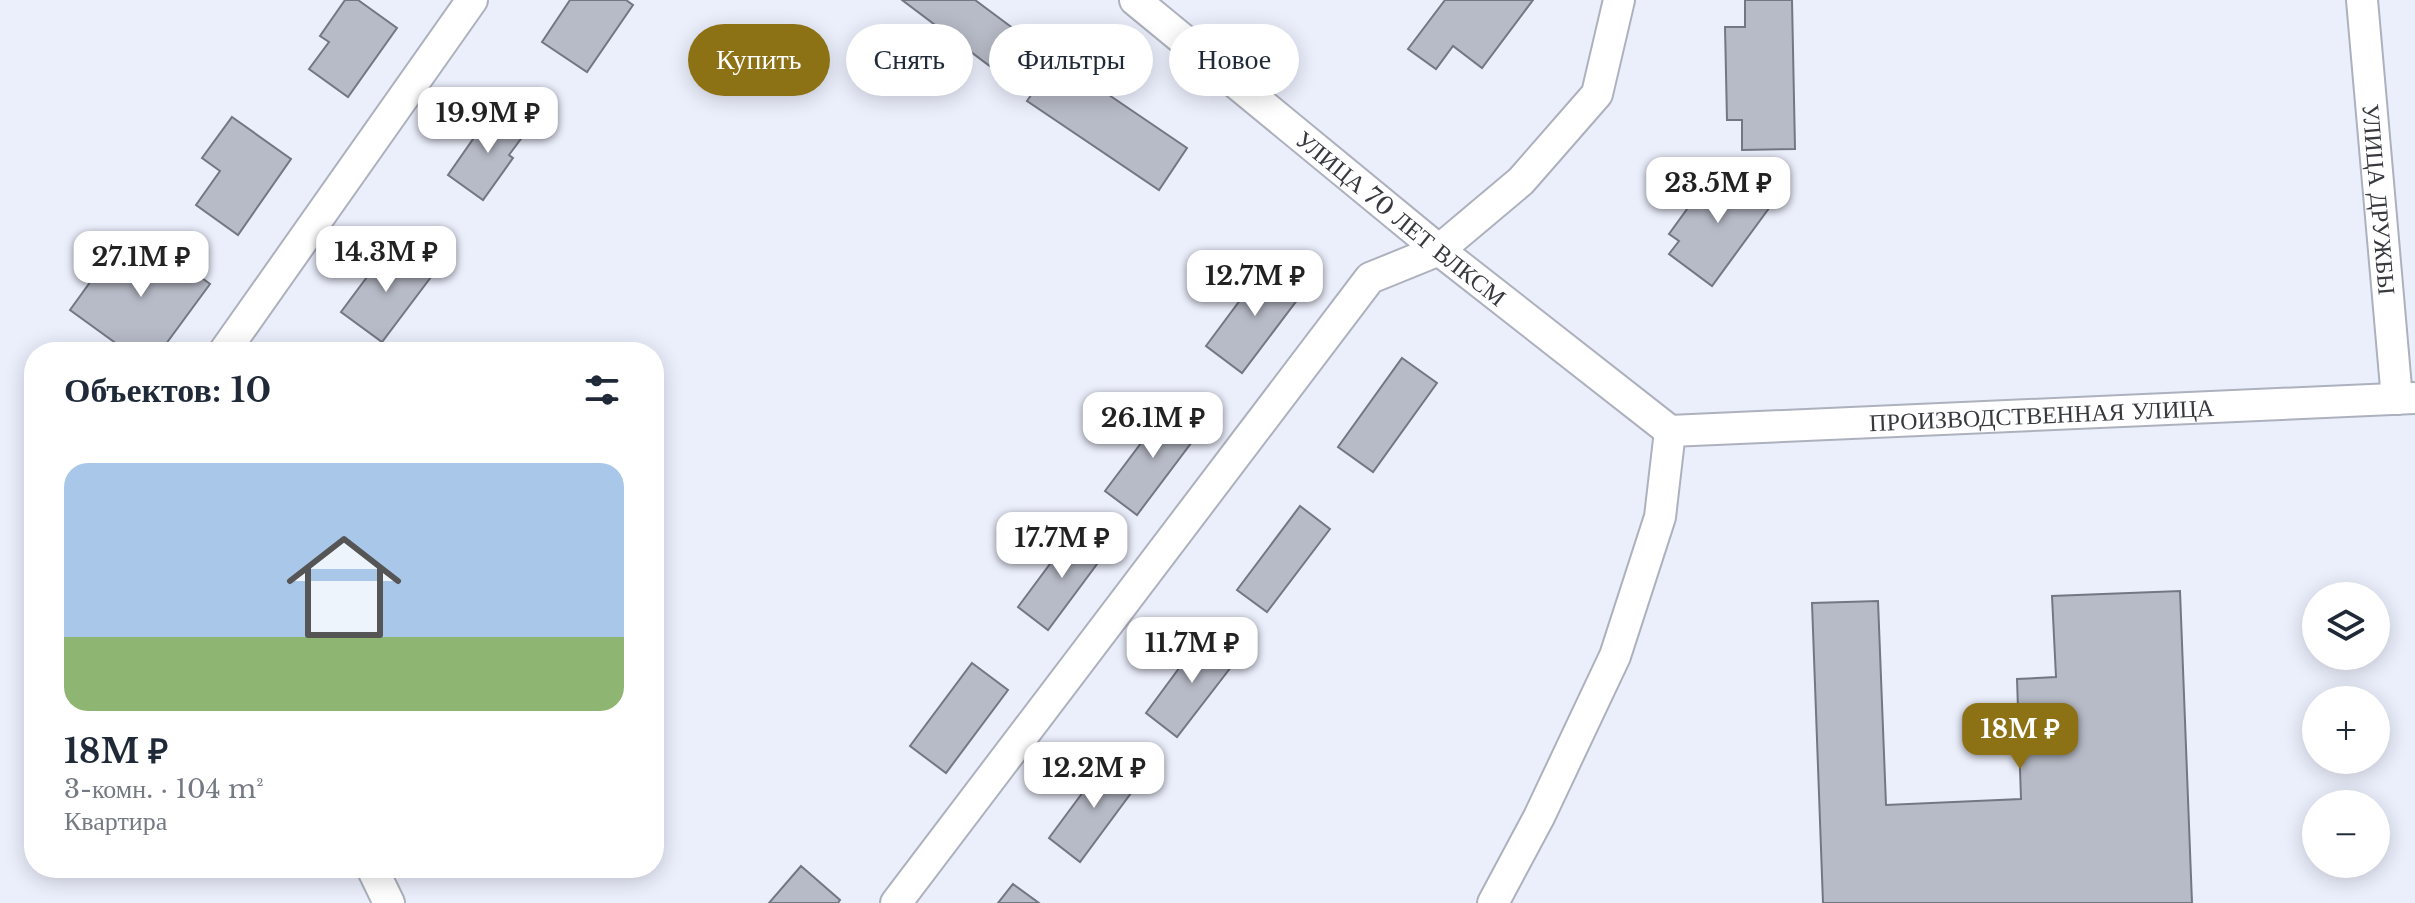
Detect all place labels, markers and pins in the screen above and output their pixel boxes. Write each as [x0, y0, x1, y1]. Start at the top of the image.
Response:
pin: 19.9M ₽ [414, 87, 562, 155]
pin: 23.5M ₽ [1644, 157, 1792, 225]
pin: 14.3M ₽ [312, 226, 460, 294]
pin: 27.1M ₽ [67, 231, 215, 299]
pin: 12.7M ₽ [1181, 250, 1329, 318]
pin: 26.1M ₽ [1079, 392, 1227, 460]
pin: 17.7M ₽ [988, 512, 1136, 580]
pin: 11.7M ₽ [1118, 617, 1266, 685]
pin: 18M ₽ [1964, 703, 2076, 771]
pin: 12.2M ₽ [1020, 742, 1168, 810]

